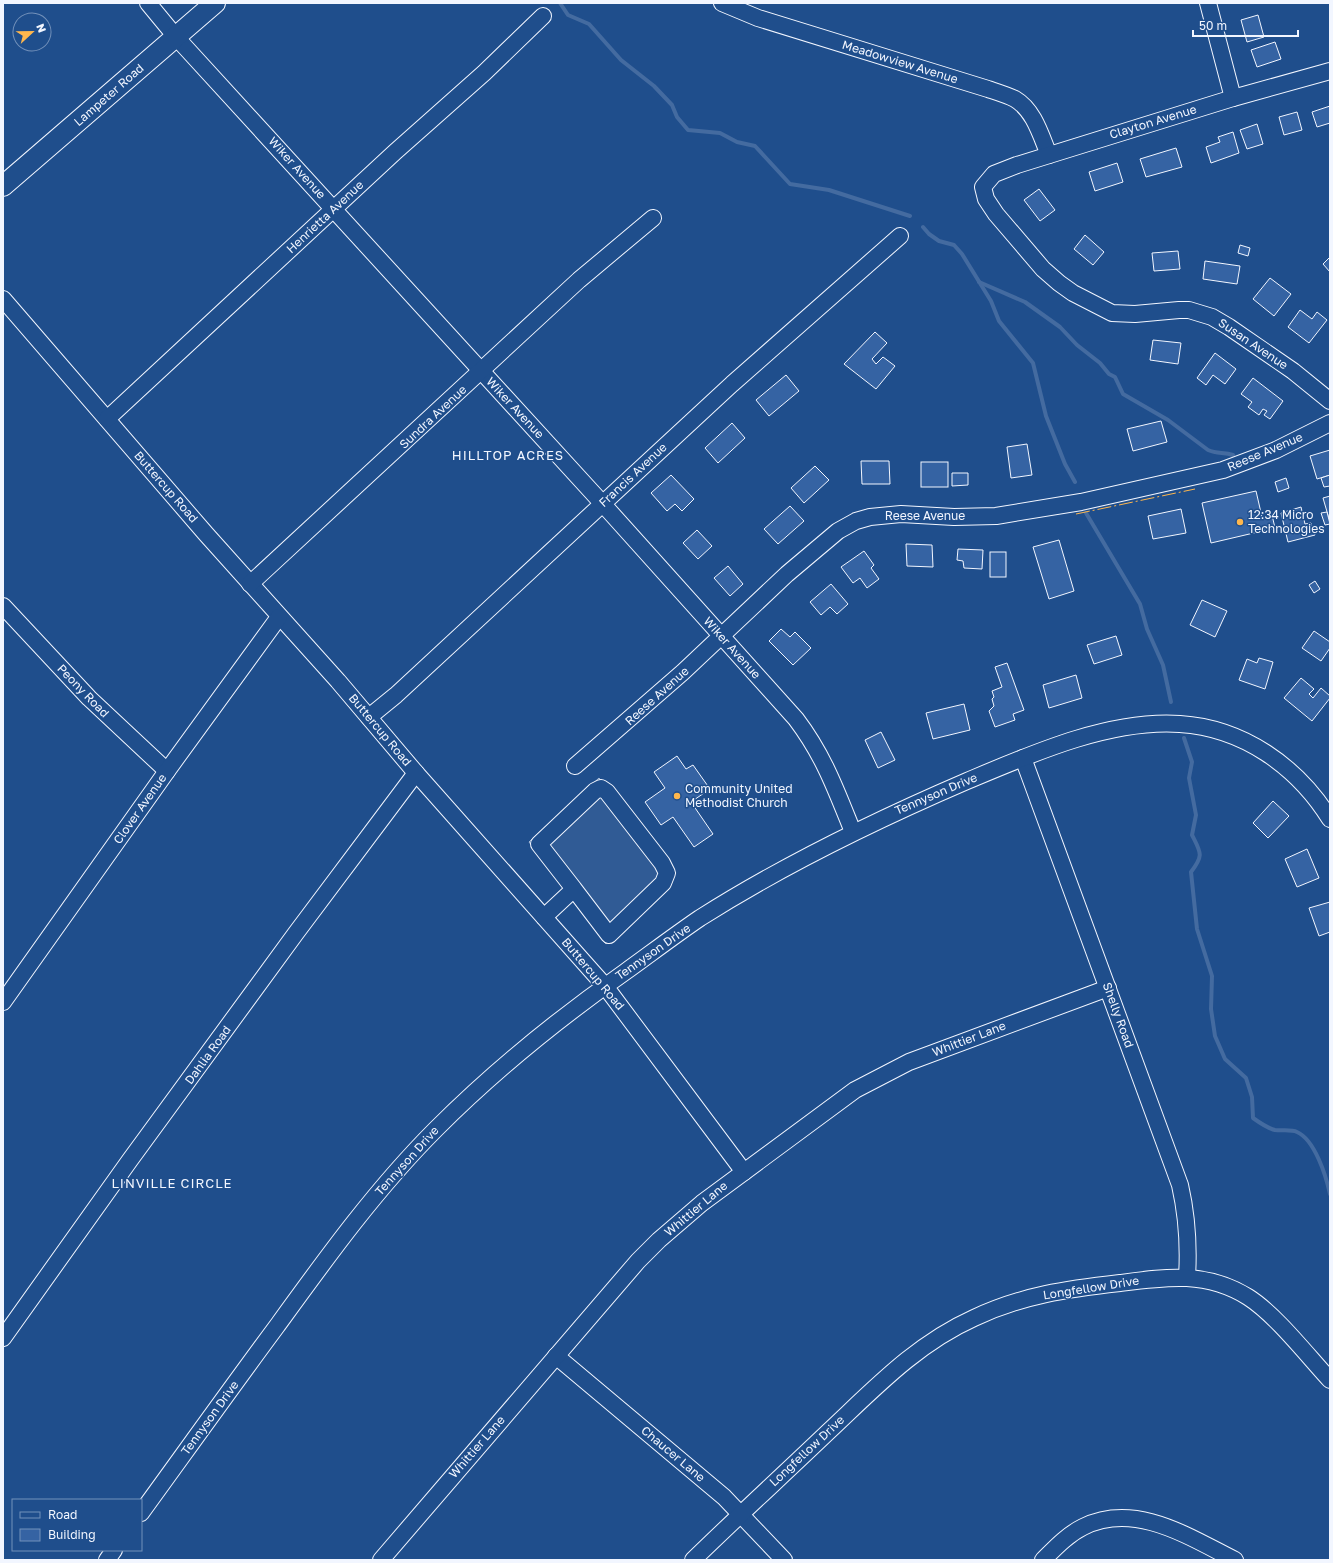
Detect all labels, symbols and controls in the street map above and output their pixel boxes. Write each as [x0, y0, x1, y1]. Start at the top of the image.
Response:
north arrow [12, 12, 52, 52]
scale bar [1193, 12, 1298, 38]
text: 50 m [1199, 18, 1227, 33]
text: N [34, 22, 49, 34]
street label: Meadowview Avenue [840, 37, 960, 86]
street label: Lampeter Road [71, 60, 147, 129]
street label: Clayton Avenue [1107, 101, 1198, 142]
street label: Wiker Avenue [266, 134, 329, 202]
street label: Henrietta Avenue [283, 177, 366, 256]
street label: Susan Avenue [1216, 315, 1291, 372]
street label: Wiker Avenue [483, 374, 548, 441]
street label: Sundra Avenue [396, 382, 469, 452]
street label: Reese Avenue [1225, 429, 1305, 474]
street label: Francis Avenue [596, 439, 670, 510]
district label: HILLTOP ACRES [452, 447, 564, 463]
street label: Buttercup Road [131, 448, 202, 526]
place label: 12:34 Micro Technologies [1248, 507, 1325, 536]
street label: Reese Avenue [885, 508, 965, 523]
marker: 12:34 Micro Technologies [1235, 517, 1245, 527]
street label: Wiker Avenue [701, 614, 764, 682]
street label: Peony Road [54, 661, 112, 720]
street label: Reese Avenue [622, 663, 692, 728]
street label: Buttercup Road [346, 690, 415, 769]
street label: Tennyson Drive [892, 769, 979, 818]
street label: Clover Avenue [110, 771, 169, 847]
place label: Community United Methodist Church [685, 781, 793, 810]
marker: Community United Methodist Church [672, 791, 682, 801]
street label: Tennyson Drive [612, 920, 693, 983]
street label: Buttercup Road [559, 934, 628, 1013]
street label: Shelly Road [1100, 980, 1137, 1050]
street label: Whittier Lane [930, 1018, 1008, 1059]
street label: Dahlia Road [181, 1022, 234, 1087]
street label: Tennyson Drive [372, 1123, 442, 1198]
district label: LINVILLE CIRCLE [111, 1175, 233, 1191]
street label: Whittier Lane [661, 1178, 730, 1239]
street label: Longfellow Drive [1042, 1273, 1140, 1303]
street label: Tennyson Drive [178, 1378, 242, 1458]
street label: Whittier Lane [446, 1412, 508, 1481]
street label: Longfellow Drive [766, 1412, 847, 1489]
street label: Chaucer Lane [638, 1423, 708, 1485]
legend [12, 1499, 142, 1551]
text: Road [48, 1507, 77, 1522]
text: Building [48, 1527, 96, 1542]

